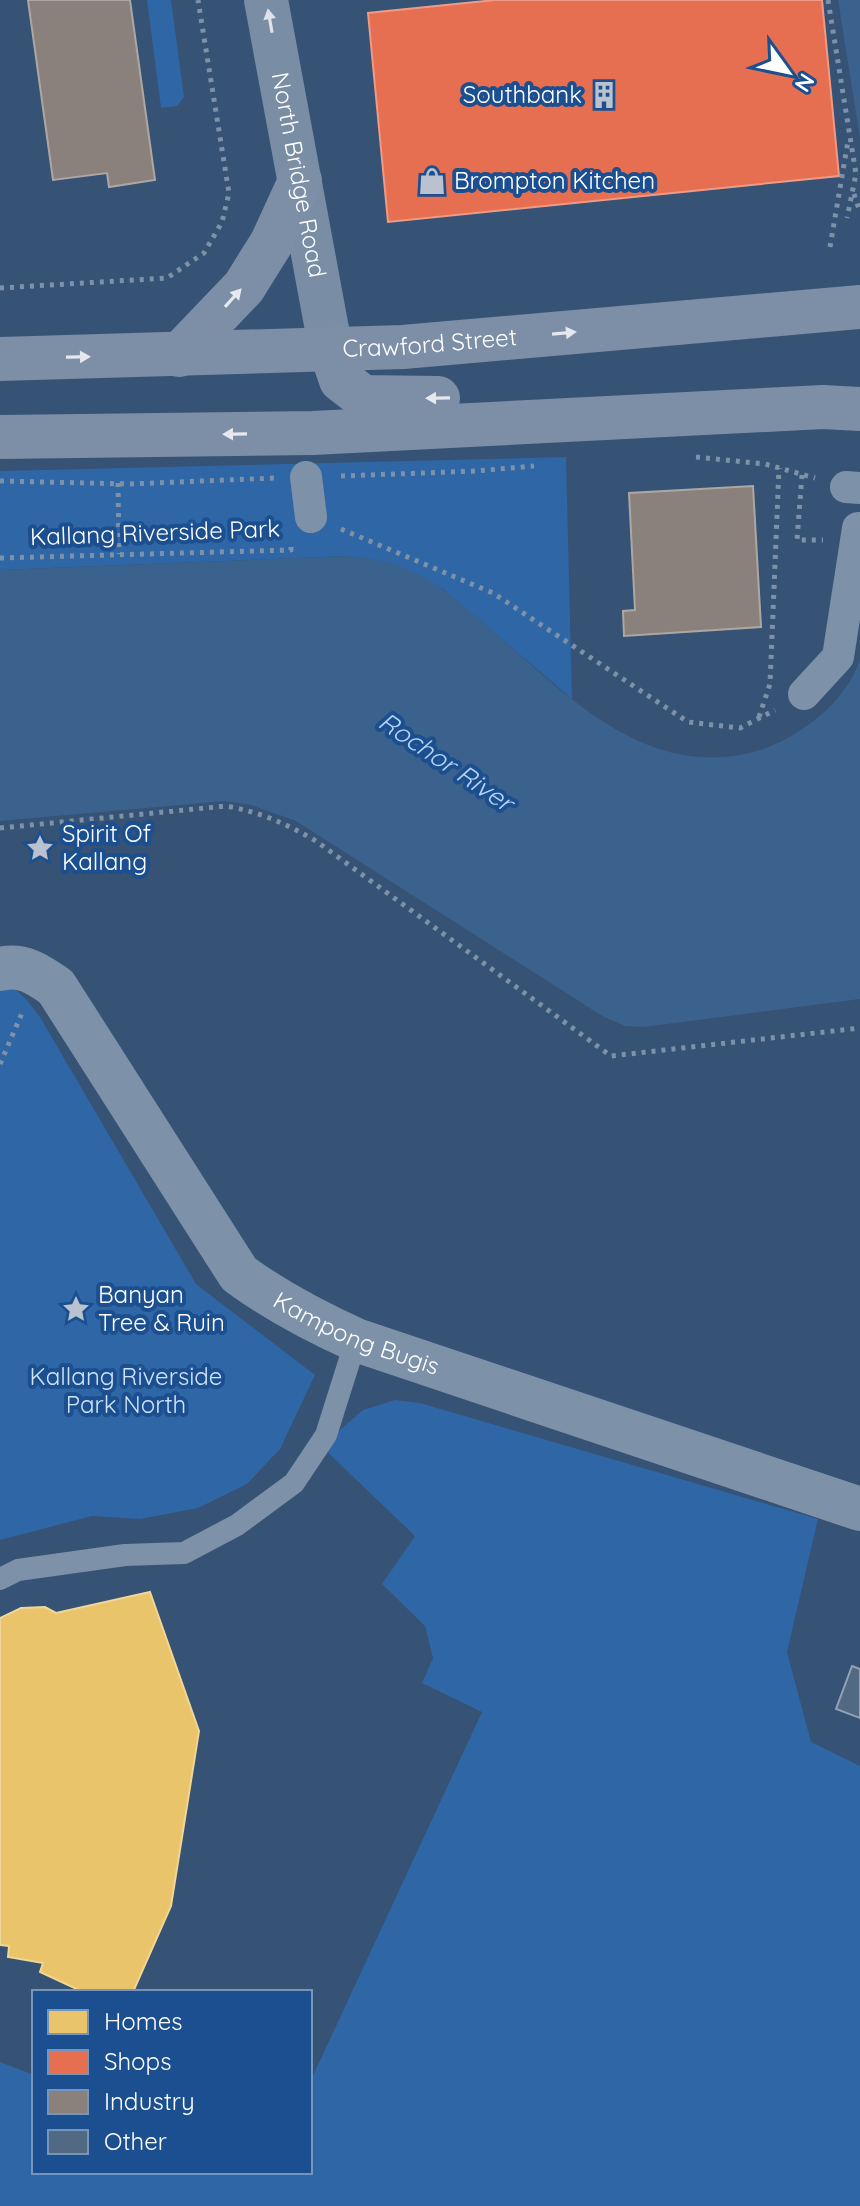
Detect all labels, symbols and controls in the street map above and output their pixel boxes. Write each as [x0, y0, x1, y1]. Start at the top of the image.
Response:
one-way arrow [264, 9, 276, 34]
north arrow [748, 32, 828, 112]
text: N [789, 68, 821, 97]
street label: North Bridge Road [266, 70, 333, 280]
place label: Southbank [463, 79, 582, 109]
building icon: Southbank [589, 80, 619, 110]
place label: Brompton Kitchen [454, 165, 655, 195]
shop icon: Brompton Kitchen [417, 166, 447, 196]
one-way arrow [224, 289, 242, 308]
street label: Crawford Street [342, 321, 518, 363]
one-way arrow [552, 326, 577, 339]
one-way arrow [66, 351, 91, 363]
one-way arrow [425, 392, 450, 404]
one-way arrow [222, 428, 247, 440]
street label: Kallang Riverside Park [29, 513, 281, 551]
water label: Rochor River [373, 704, 522, 820]
place label: Spirit Of Kallang [62, 818, 152, 876]
place icon: Spirit Of Kallang [25, 833, 55, 863]
place label: Banyan Tree & Ruin [98, 1279, 225, 1337]
street label: Kampong Bugis [268, 1285, 443, 1381]
place icon: Banyan Tree & Ruin [61, 1294, 91, 1324]
park label: Kallang Riverside Park North [30, 1361, 222, 1419]
legend [32, 1990, 312, 2174]
text: Homes [104, 2006, 182, 2036]
text: Shops [104, 2046, 171, 2076]
text: Industry [104, 2086, 195, 2116]
text: Other [104, 2126, 167, 2156]

